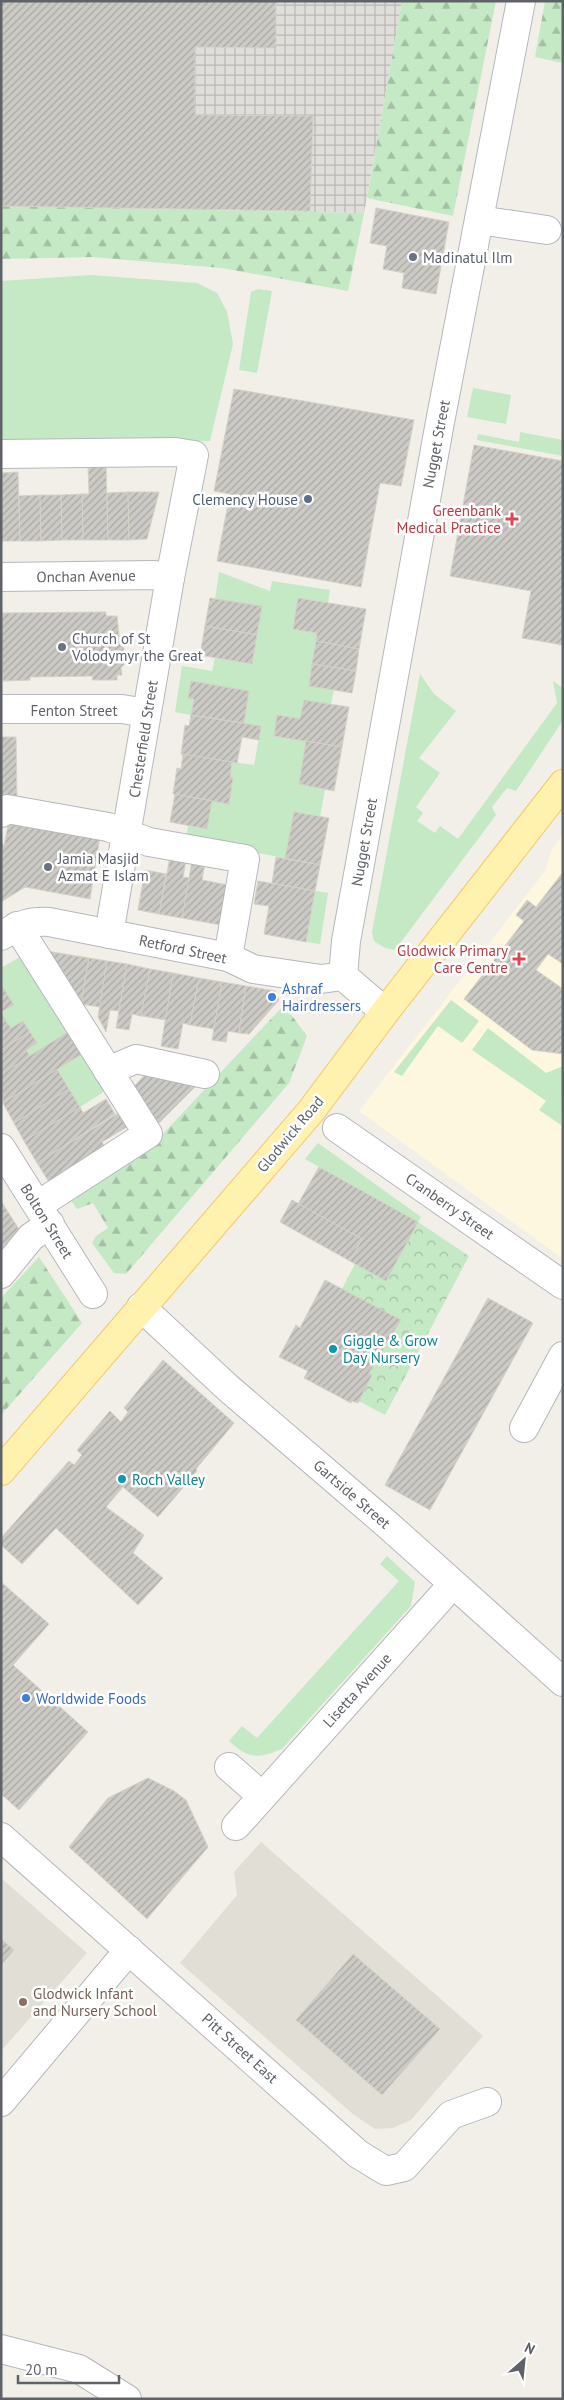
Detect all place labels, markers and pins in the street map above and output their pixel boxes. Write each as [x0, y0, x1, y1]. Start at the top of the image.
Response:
place label: Madinatul Ilm [423, 248, 513, 267]
marker: Madinatul Ilm [407, 251, 419, 263]
place label: Clemency House [192, 490, 298, 509]
marker: Clemency House [302, 493, 314, 505]
place label: Greenbank Medical Practice [397, 501, 502, 537]
marker: Greenbank Medical Practice [505, 512, 519, 526]
place label: Church of St Volodymyr the Great [71, 629, 203, 665]
marker: Church of St Volodymyr the Great [56, 641, 68, 653]
place label: Jamia Masjid Azmat E Islam [57, 849, 149, 885]
marker: Jamia Masjid Azmat E Islam [42, 861, 54, 873]
place label: Glodwick Primary Care Centre [397, 941, 508, 977]
marker: Glodwick Primary Care Centre [512, 952, 526, 966]
place label: Ashraf Hairdressers [282, 979, 361, 1015]
marker: Ashraf Hairdressers [266, 991, 278, 1003]
place label: Giggle & Grow Day Nursery [343, 1331, 438, 1367]
marker: Giggle & Grow Day Nursery [327, 1343, 339, 1355]
place label: Roch Valley [132, 1470, 205, 1489]
marker: Roch Valley [116, 1473, 128, 1485]
place label: Worldwide Foods [36, 1689, 146, 1708]
marker: Worldwide Foods [20, 1692, 32, 1704]
place label: Glodwick Infant and Nursery School [33, 1984, 158, 2020]
marker: Glodwick Infant and Nursery School [17, 1996, 29, 2008]

